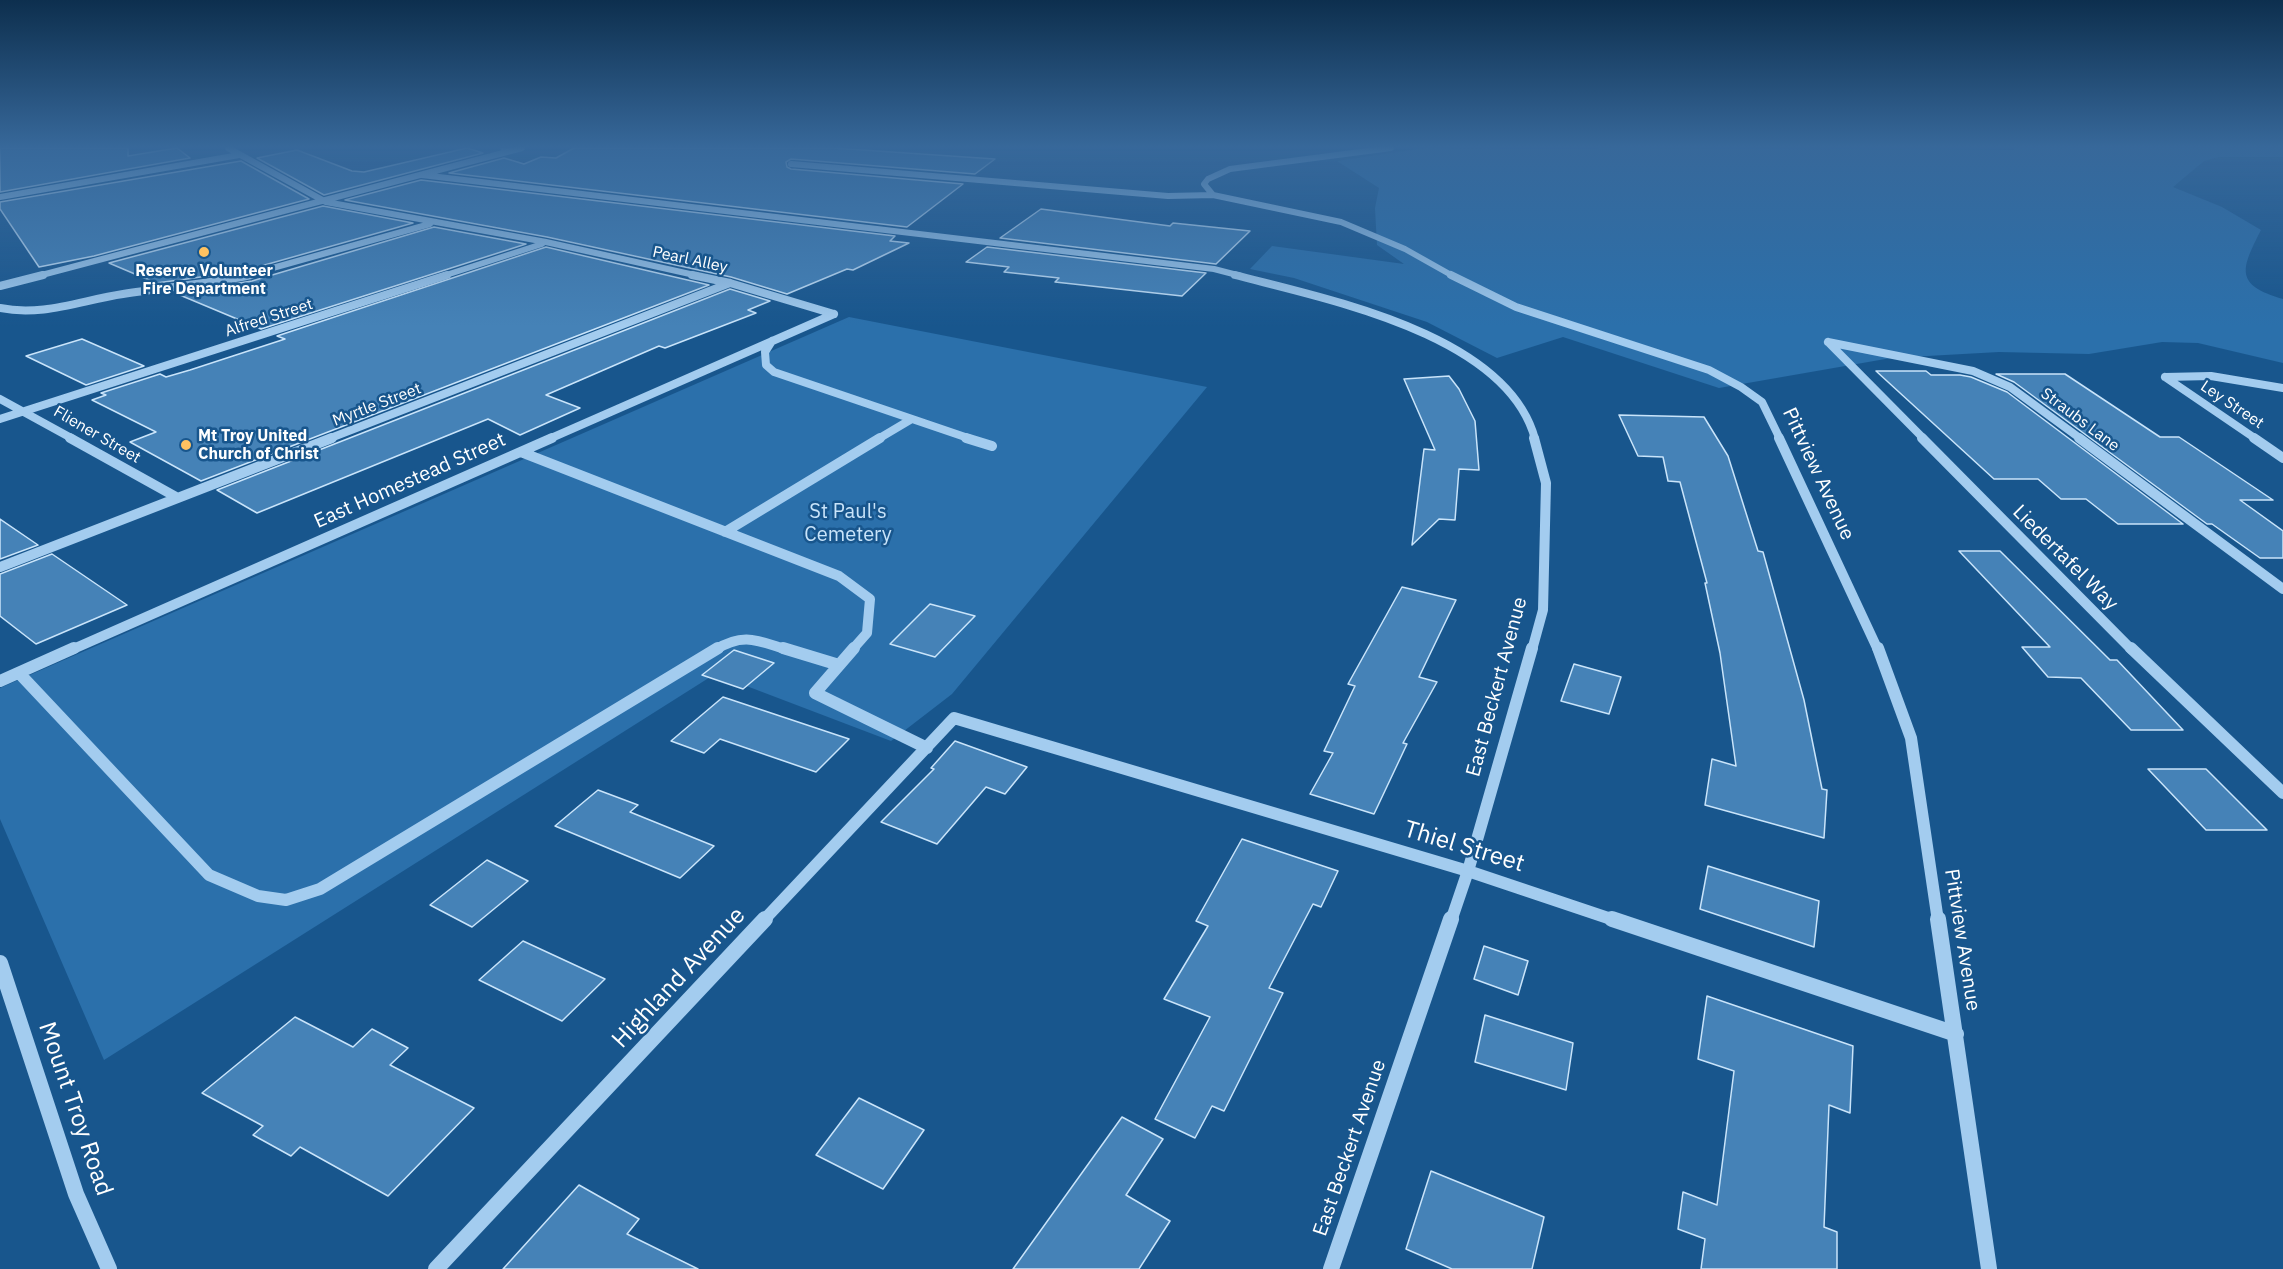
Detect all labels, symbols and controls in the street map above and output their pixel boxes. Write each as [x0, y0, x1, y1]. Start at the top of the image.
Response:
street label: Pearl Alley [651, 243, 729, 277]
marker: Reserve Volunteer Fire Department [197, 245, 211, 259]
place label: Reserve Volunteer Fire Department [135, 261, 273, 299]
street label: Alfred Street [223, 295, 315, 341]
street label: Ley Street [2197, 377, 2267, 433]
street label: Myrtle Street [330, 379, 424, 431]
street label: Straubs Lane [2037, 384, 2123, 456]
street label: Fliener Street [50, 402, 144, 468]
street label: Pittview Avenue [1777, 404, 1859, 544]
place label: Mt Troy United Church of Christ [198, 426, 319, 464]
street label: East Homestead Street [311, 428, 509, 534]
marker: Mt Troy United Church of Christ [179, 438, 193, 452]
park label: St Paul's Cemetery [804, 500, 892, 547]
street label: Liedertafel Way [2007, 500, 2123, 616]
street label: East Beckert Avenue [1461, 595, 1533, 779]
street label: Thiel Street [1400, 815, 1528, 879]
street label: Pittview Avenue [1939, 867, 1985, 1013]
street label: Highland Avenue [606, 902, 752, 1054]
street label: Mount Troy Road [32, 1018, 118, 1200]
street label: East Beckert Avenue [1309, 1057, 1391, 1239]

